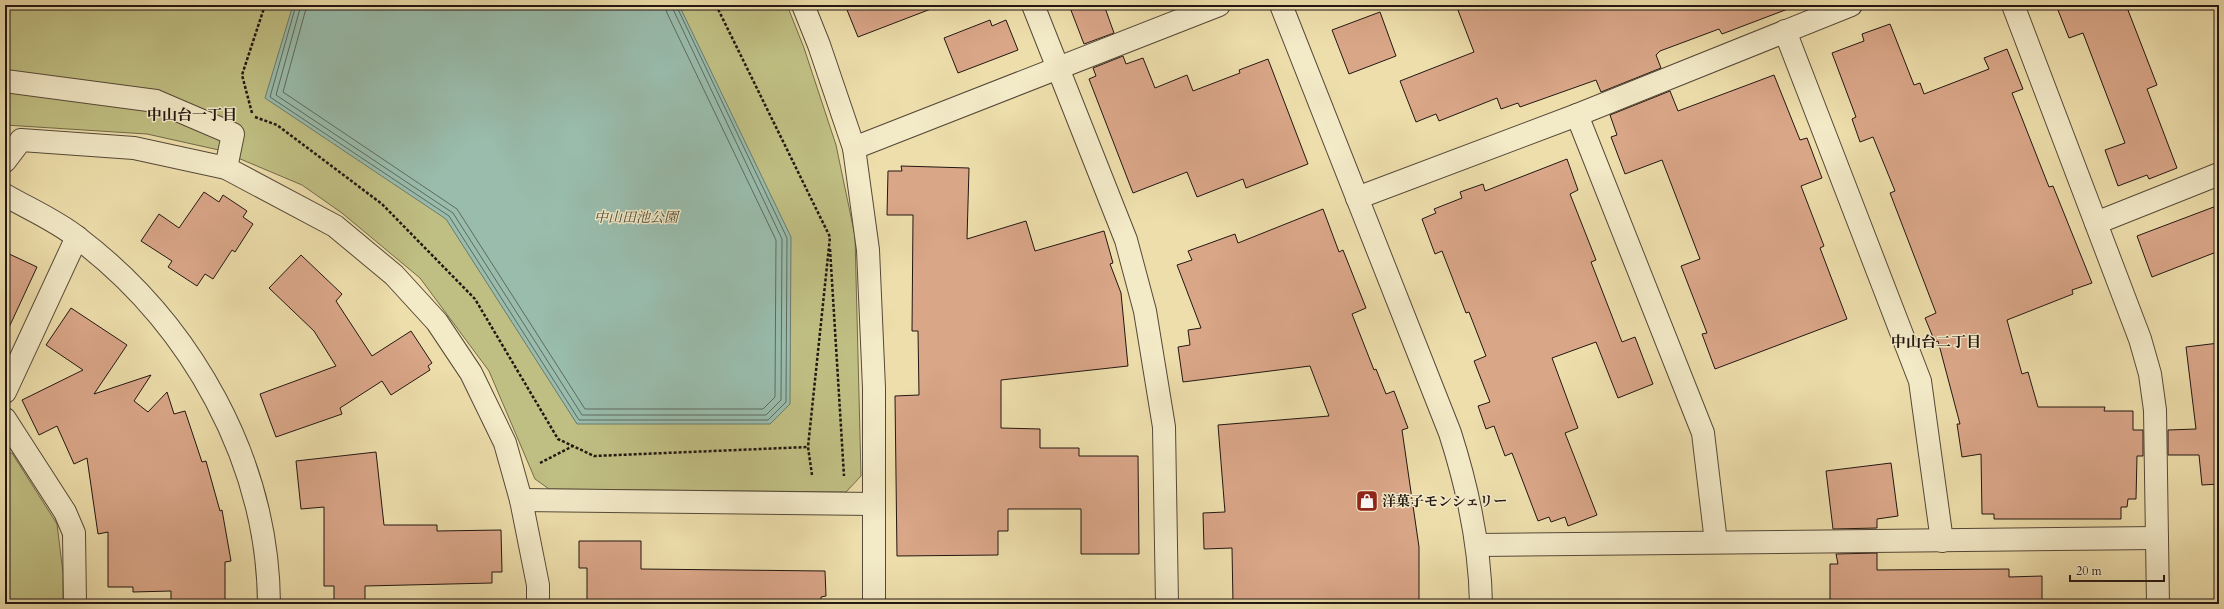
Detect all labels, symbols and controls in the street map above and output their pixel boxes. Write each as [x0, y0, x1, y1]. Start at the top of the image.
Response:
district label: 中山台一丁目 [147, 105, 237, 125]
park label: 中山田池公園 [594, 208, 680, 227]
district label: 中山台二丁目 [1891, 332, 1981, 352]
shop icon: 洋菓子モンシェリー [1354, 488, 1380, 514]
place label: 洋菓子モンシェリー [1382, 492, 1507, 511]
scale bar [2070, 557, 2164, 583]
text: 20 m [2076, 563, 2103, 579]

